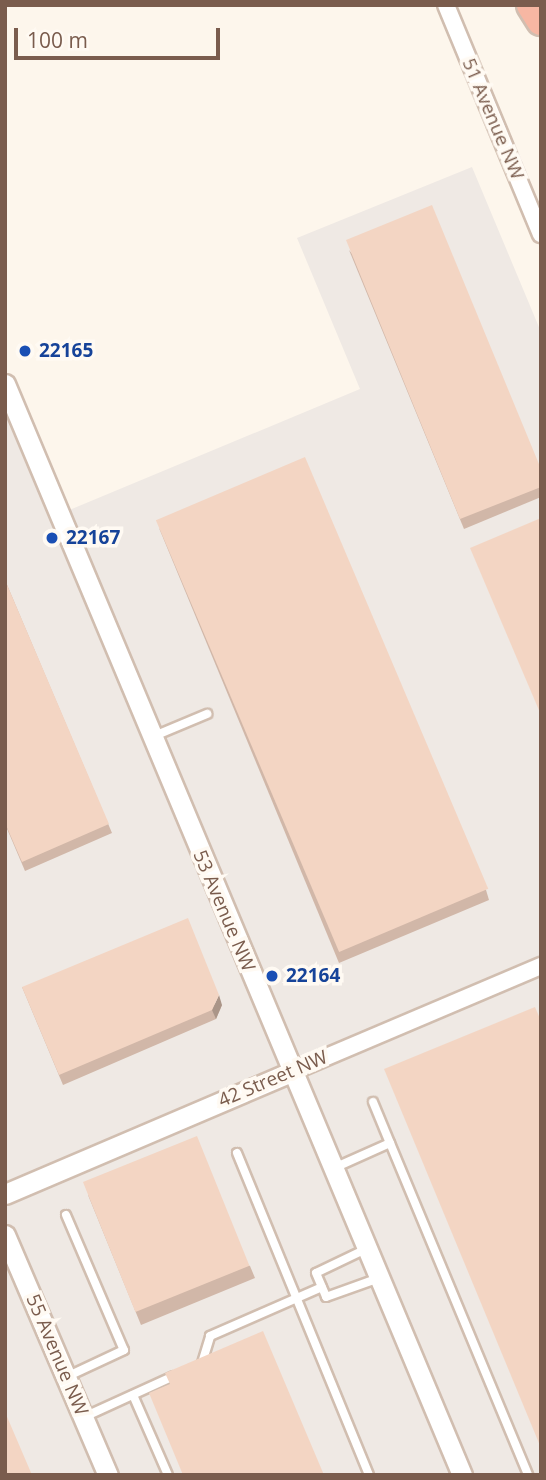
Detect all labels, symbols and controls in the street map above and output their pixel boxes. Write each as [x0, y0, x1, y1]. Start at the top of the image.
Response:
scale bar [18, 14, 224, 58]
text: 100 m [27, 26, 88, 54]
street label: 51 Avenue NW [457, 55, 529, 183]
place label: 22165 [39, 340, 93, 362]
marker: 22165 [17, 343, 33, 359]
place label: 22167 [66, 527, 120, 549]
marker: 22167 [44, 530, 60, 546]
street label: 53 Avenue NW [188, 847, 260, 975]
place label: 22164 [286, 965, 340, 987]
marker: 22164 [264, 968, 280, 984]
street label: 42 Street NW [215, 1046, 331, 1112]
street label: 55 Avenue NW [21, 1291, 93, 1419]

